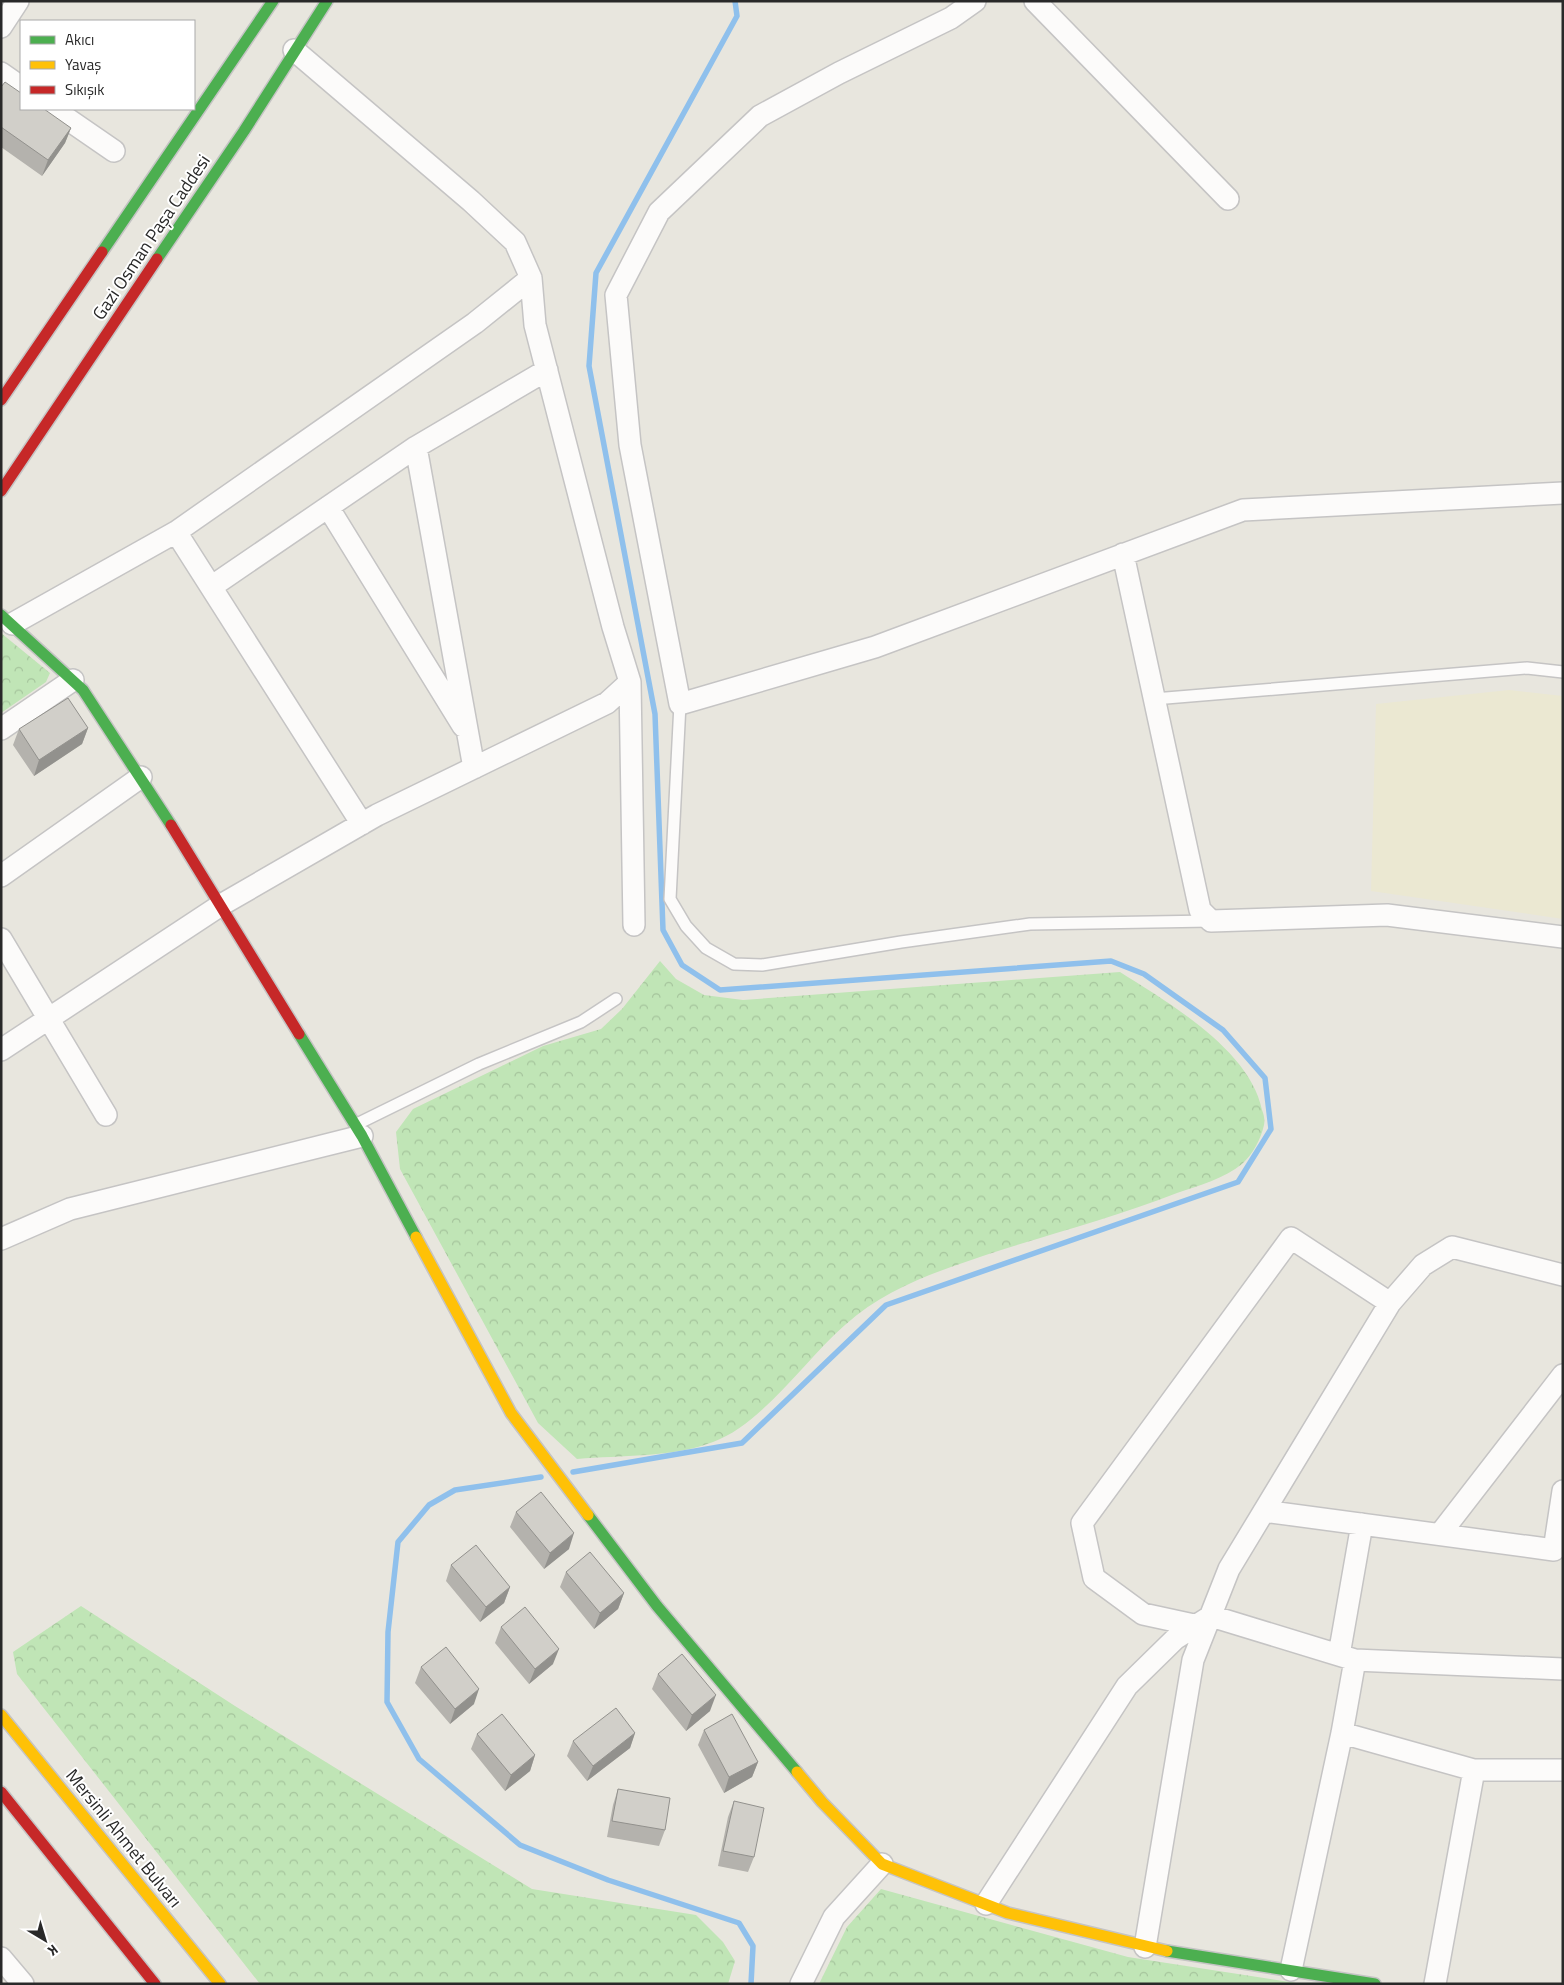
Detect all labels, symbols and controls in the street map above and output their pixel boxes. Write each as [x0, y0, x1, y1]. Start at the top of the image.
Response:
legend [20, 20, 195, 110]
text: Akıcı [65, 28, 94, 51]
text: Yavaş [65, 53, 101, 76]
text: Sıkışık [65, 78, 104, 101]
street label: Gazi Osman Paşa Caddesi [85, 149, 217, 325]
street label: Mersinli Ahmet Bulvarı [59, 1763, 189, 1913]
north arrow [20, 1915, 70, 1965]
text: K [43, 1940, 63, 1962]

